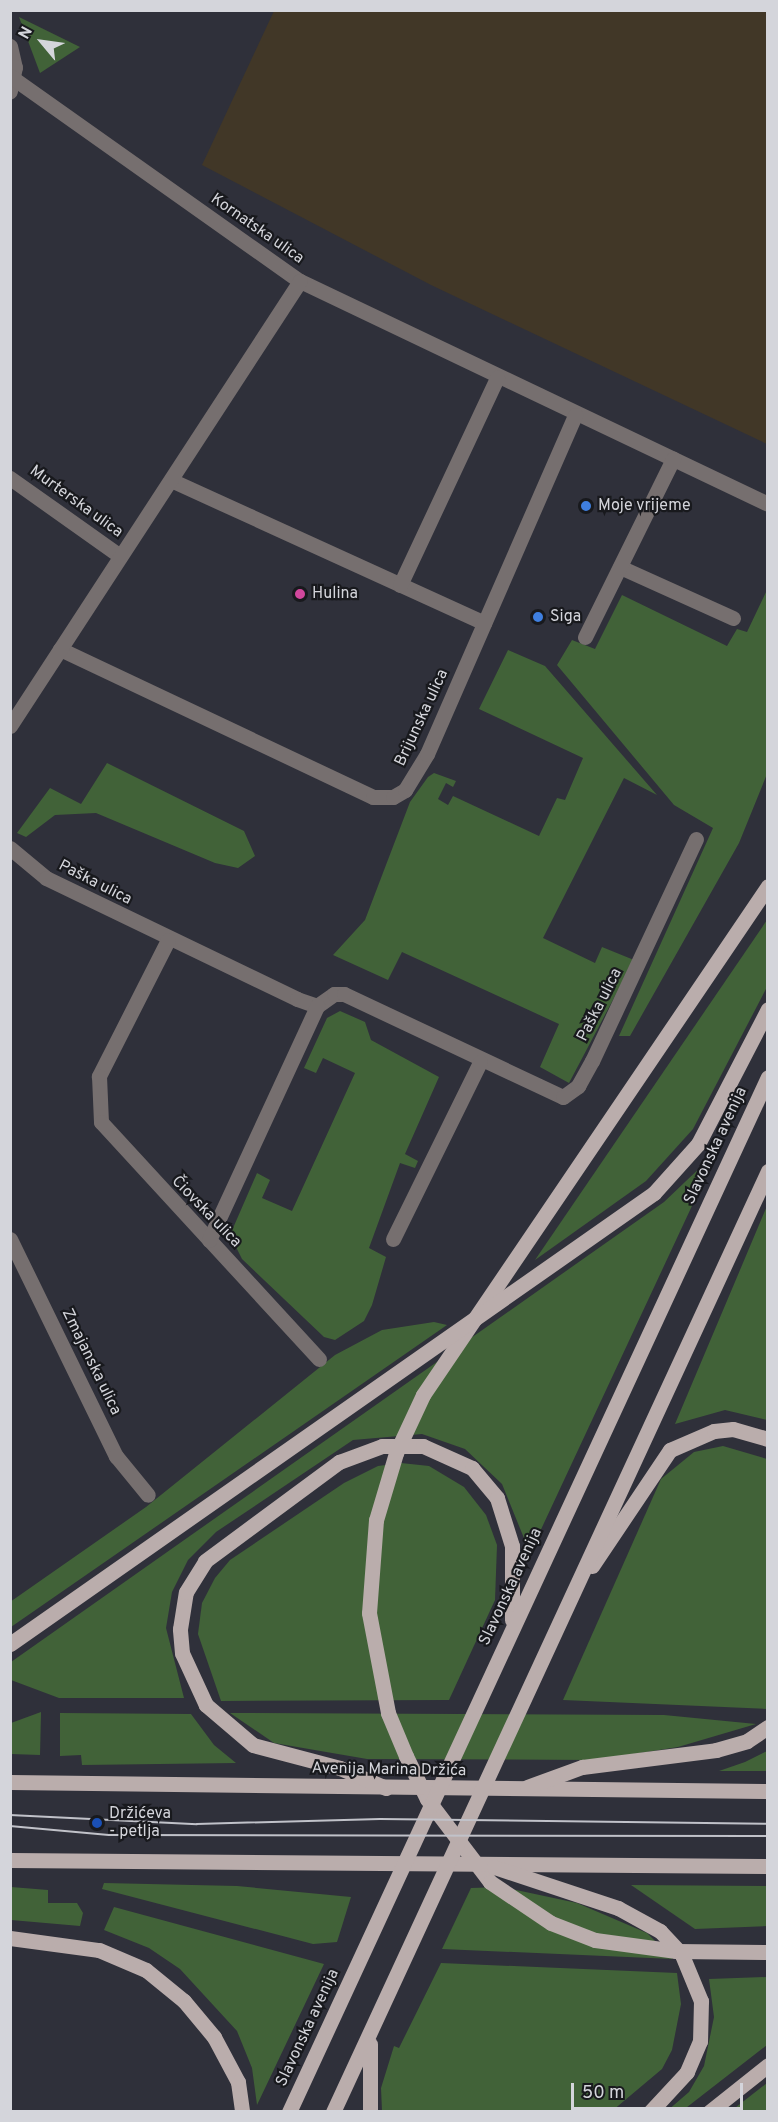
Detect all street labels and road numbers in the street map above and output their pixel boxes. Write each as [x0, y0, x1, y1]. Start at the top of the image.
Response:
street label: Kornatska ulica [207, 190, 307, 268]
street label: Murterska ulica [26, 462, 126, 542]
street label: Brijunska ulica [391, 667, 453, 769]
street label: Paška ulica [55, 856, 135, 910]
street label: Paška ulica [573, 965, 627, 1045]
street label: Slavonska avenija [680, 1084, 752, 1208]
street label: Čiovska ulica [167, 1172, 245, 1252]
street label: Zmajanska ulica [57, 1306, 125, 1418]
street label: Slavonska avenija [475, 1525, 547, 1649]
street label: Avenija Marina Držića [312, 1759, 466, 1781]
street label: Slavonska avenija [272, 1966, 344, 2090]

